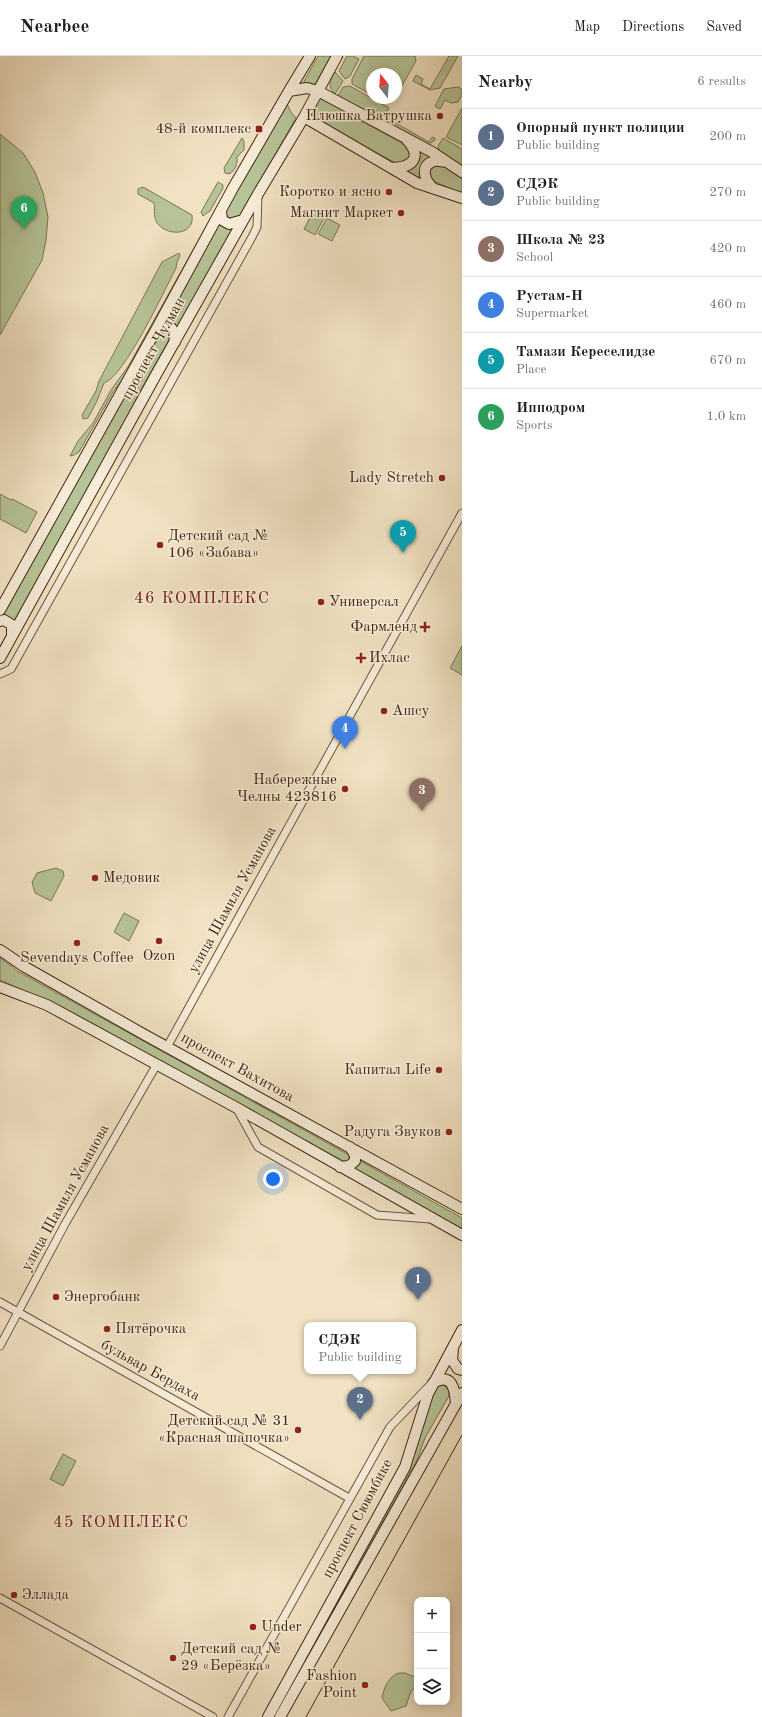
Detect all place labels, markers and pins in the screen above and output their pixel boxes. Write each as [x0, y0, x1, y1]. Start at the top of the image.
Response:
place label: Плюшка Ватрушка [306, 109, 433, 124]
marker: Плюшка Ватрушка [435, 111, 445, 121]
place label: 48-й комплекс [155, 122, 251, 137]
marker: 48-й комплекс [254, 124, 264, 134]
place label: Коротко и ясно [279, 185, 381, 200]
marker: Коротко и ясно [384, 187, 394, 197]
pin: 6 [11, 196, 37, 229]
place label: Магнит Маркет [290, 206, 393, 221]
marker: Магнит Маркет [396, 208, 406, 218]
place label: Lady Stretch [349, 471, 434, 486]
marker: Lady Stretch [437, 473, 447, 483]
pin: 5 [390, 520, 416, 553]
place label: Детский сад № 106 «Забава» [168, 529, 269, 561]
marker: Детский сад № 106 «Забава» [155, 540, 165, 550]
place label: Универсал [329, 595, 399, 610]
marker: Универсал [316, 597, 326, 607]
place label: Фармленд [351, 620, 418, 635]
marker: Фармленд [420, 622, 430, 632]
place label: Ихлас [369, 651, 410, 666]
marker: Ихлас [356, 653, 366, 663]
place label: Ашсу [392, 704, 429, 719]
marker: Ашсу [379, 706, 389, 716]
pin: 4 [332, 716, 358, 749]
place label: Набережные Челны 423816 [237, 773, 337, 805]
pin: 3 [409, 778, 435, 811]
marker: Набережные Челны 423816 [340, 784, 350, 794]
place label: Медовик [103, 871, 161, 886]
marker: Медовик [90, 873, 100, 883]
marker: Ozon [154, 936, 164, 946]
marker: Sevendays Coffee [72, 938, 82, 948]
place label: Ozon [143, 949, 175, 964]
place label: Sevendays Coffee [20, 951, 134, 966]
place label: Капитал Life [344, 1063, 431, 1078]
marker: Капитал Life [434, 1065, 444, 1075]
place label: Радуга Звуков [344, 1125, 441, 1140]
marker: Радуга Звуков [444, 1127, 454, 1137]
pin: 1 [405, 1267, 431, 1300]
place label: Энергобанк [64, 1290, 141, 1305]
marker: Энергобанк [51, 1292, 61, 1302]
place label: Пятёрочка [115, 1322, 187, 1337]
marker: Пятёрочка [102, 1324, 112, 1334]
pin: 2 [347, 1387, 373, 1420]
place label: Детский сад № 31 «Красная шапочка» [158, 1414, 290, 1446]
marker: Детский сад № 31 «Красная шапочка» [293, 1425, 303, 1435]
place label: Эллада [22, 1588, 69, 1603]
marker: Эллада [9, 1590, 19, 1600]
place label: Under [261, 1620, 302, 1635]
marker: Under [248, 1622, 258, 1632]
place label: Детский сад № 29 «Берёзка» [181, 1642, 282, 1674]
marker: Детский сад № 29 «Берёзка» [168, 1653, 178, 1663]
place label: Fashion Point [306, 1669, 357, 1701]
marker: Fashion Point [360, 1680, 370, 1690]

